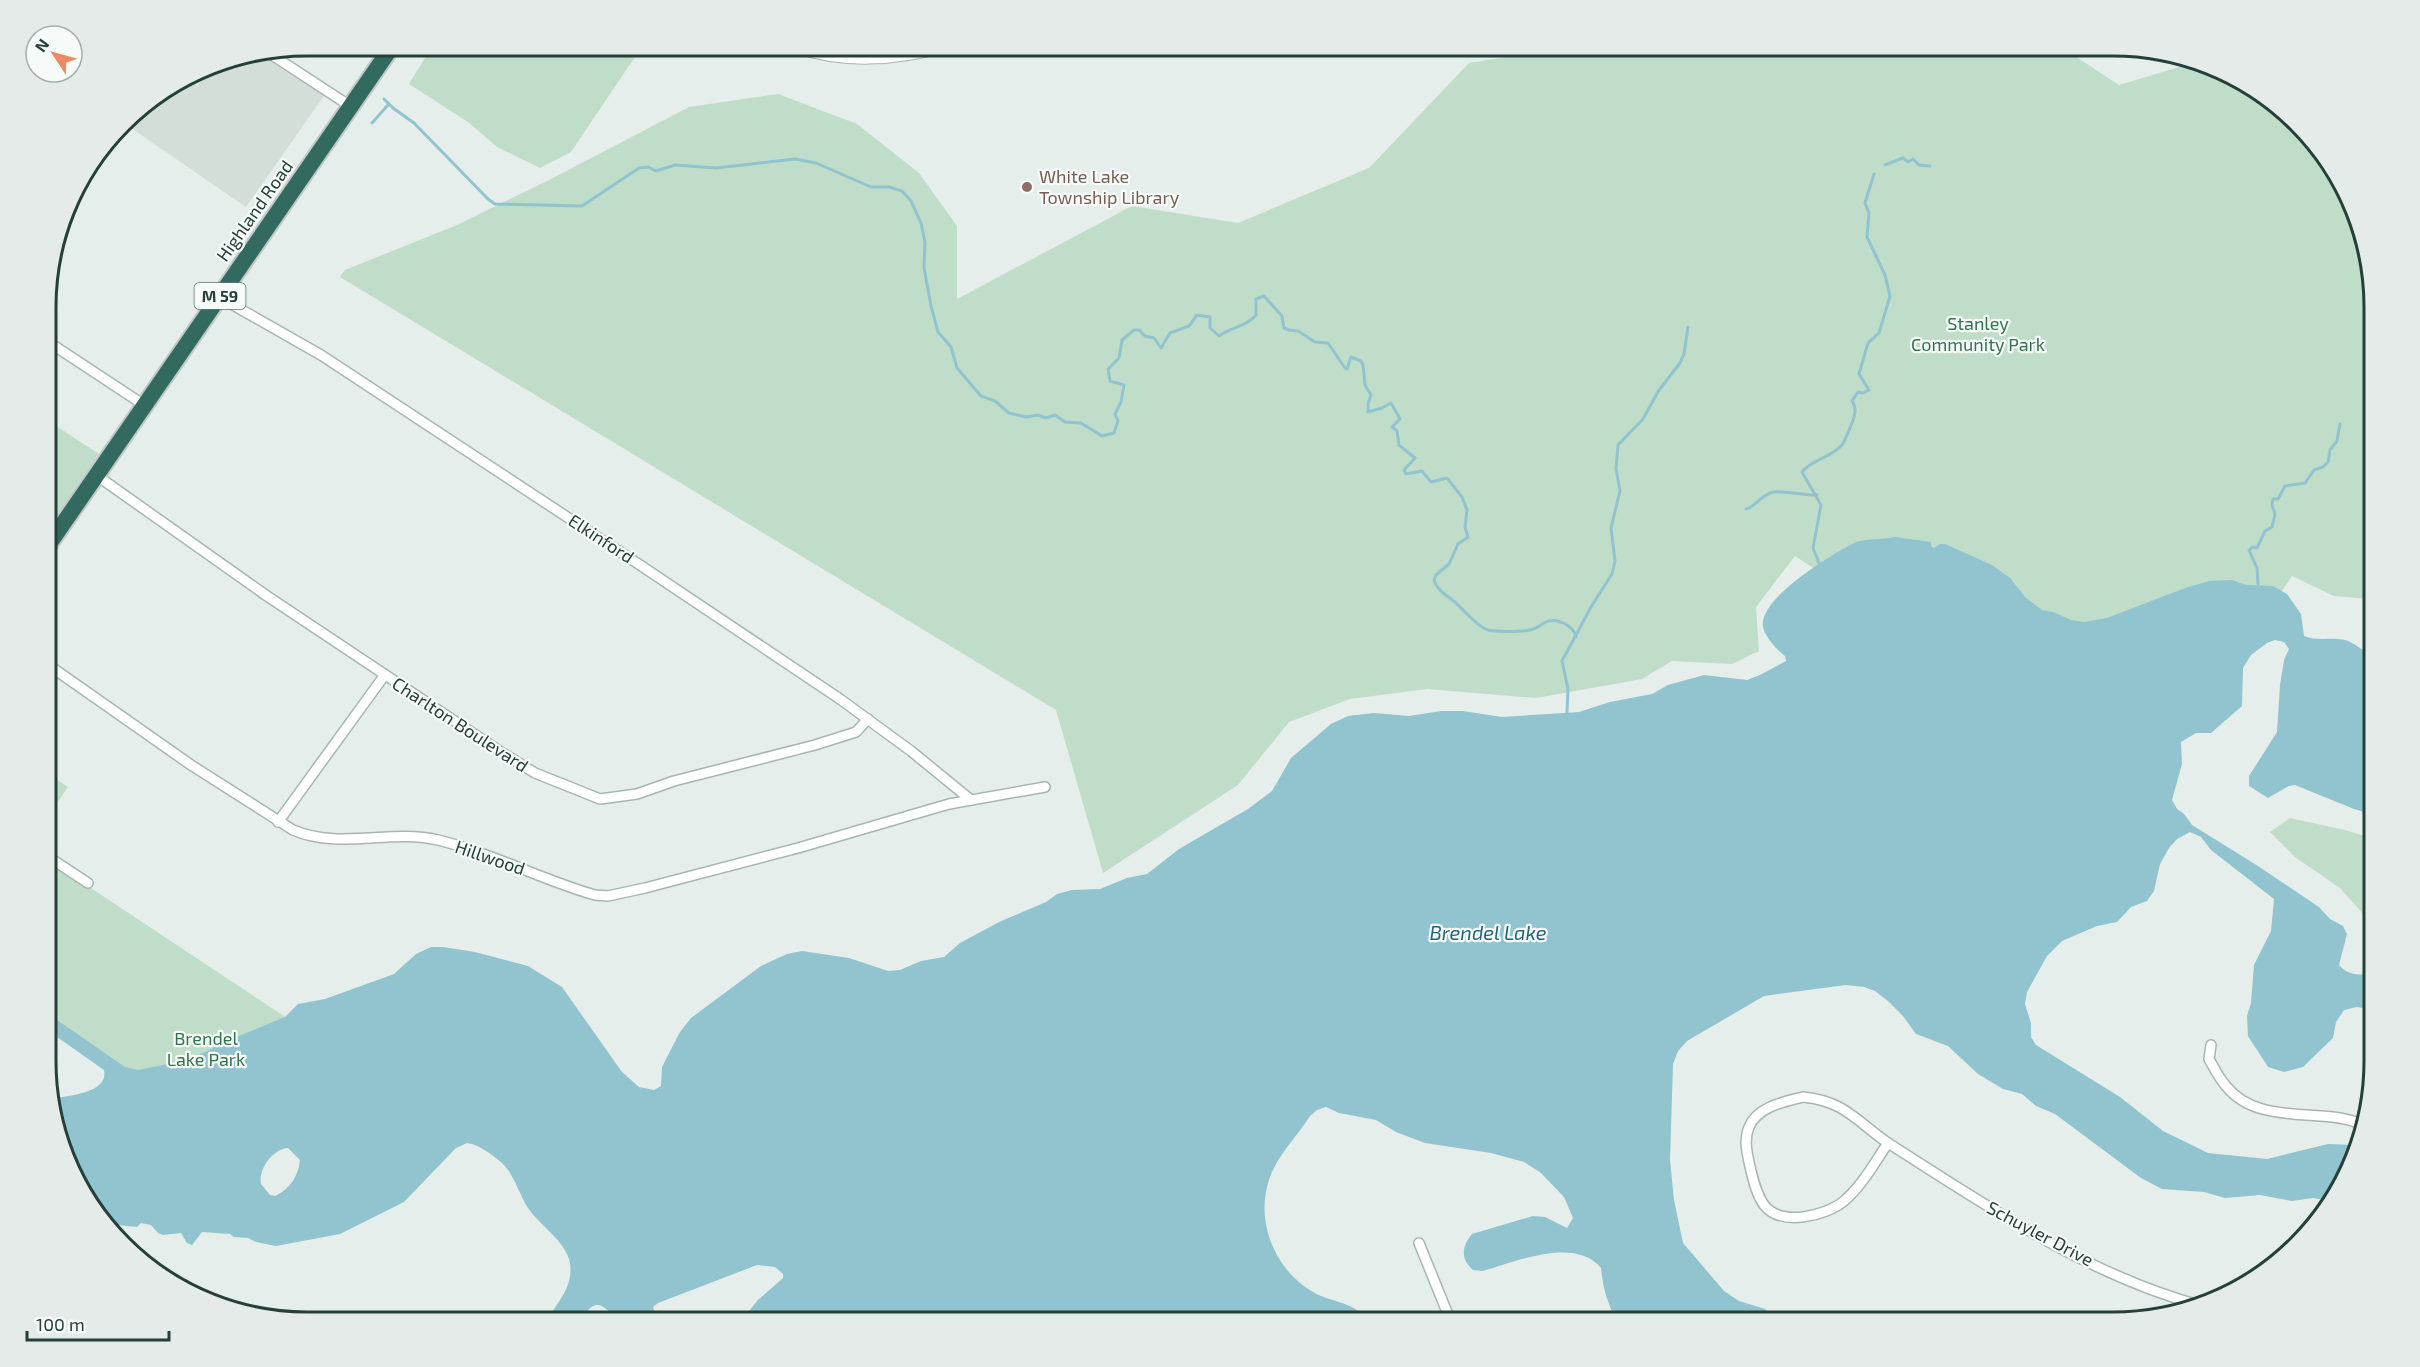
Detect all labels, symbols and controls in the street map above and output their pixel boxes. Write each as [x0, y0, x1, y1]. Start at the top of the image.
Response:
north arrow [24, 24, 84, 84]
text: N [30, 35, 53, 55]
street label: Highland Road [211, 156, 297, 265]
place label: White Lake Township Library [1039, 165, 1180, 208]
marker: White Lake Township Library [1020, 180, 1034, 194]
road number: M 59 [194, 283, 246, 309]
park label: Stanley Community Park [1911, 312, 2045, 355]
street label: Elkinford [565, 509, 638, 567]
street label: Charlton Boulevard [388, 672, 533, 776]
street label: Hillwood [452, 835, 528, 879]
water label: Brendel Lake [1429, 920, 1547, 944]
park label: Brendel Lake Park [167, 1027, 245, 1070]
street label: Schuyler Drive [1983, 1196, 2098, 1270]
scale bar [27, 1304, 170, 1342]
text: 100 m [36, 1313, 85, 1335]

